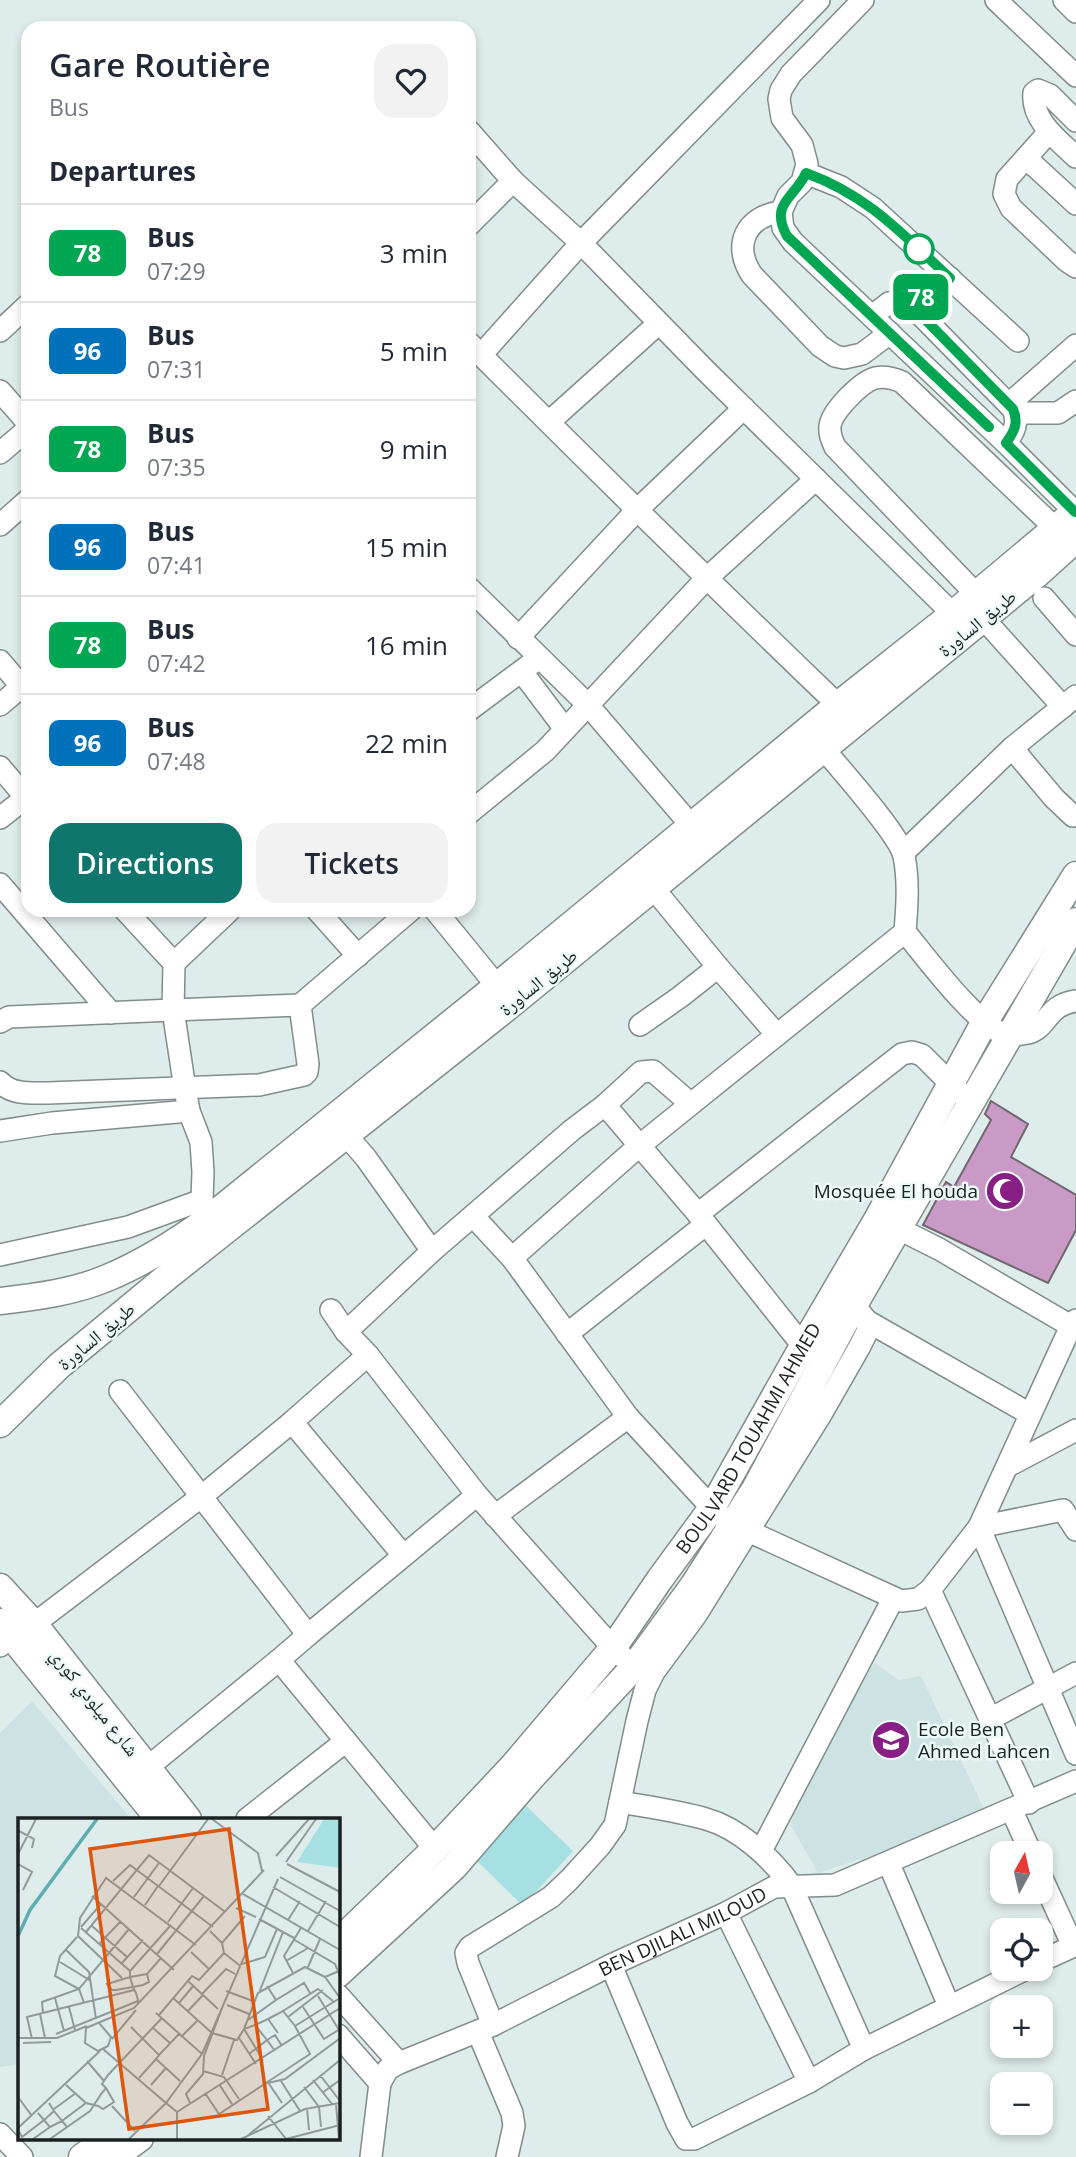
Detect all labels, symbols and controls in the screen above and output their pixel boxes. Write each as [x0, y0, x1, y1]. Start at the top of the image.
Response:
text: Gare Routière [49, 42, 271, 87]
button: heart [374, 44, 448, 118]
text: Bus [49, 91, 89, 123]
text: Departures [49, 153, 196, 189]
text: Bus [147, 219, 194, 255]
unlabelled marker [904, 234, 934, 264]
text: 3 min [380, 235, 448, 271]
text: 78 [74, 236, 101, 269]
text: 07:29 [147, 255, 206, 287]
line badge: 78 [890, 274, 953, 320]
text: 78 [907, 280, 935, 313]
text: Bus [147, 317, 194, 353]
text: 5 min [380, 333, 448, 369]
text: 96 [74, 334, 101, 367]
text: 07:31 [147, 353, 206, 385]
text: Bus [147, 415, 194, 451]
text: 9 min [380, 431, 448, 467]
text: 78 [74, 432, 101, 465]
text: 07:35 [147, 451, 206, 483]
text: Bus [147, 513, 194, 549]
text: 15 min [365, 529, 448, 565]
text: 96 [74, 530, 101, 563]
text: 07:41 [147, 549, 206, 581]
street label: طريق الساورة [932, 583, 1022, 663]
text: Bus [147, 611, 194, 647]
text: 16 min [365, 627, 448, 663]
text: 78 [74, 628, 101, 661]
text: 07:42 [147, 647, 206, 679]
text: Bus [147, 709, 194, 745]
text: 22 min [365, 725, 448, 761]
text: 96 [74, 726, 101, 759]
text: 07:48 [147, 745, 206, 777]
button: Directions [49, 823, 242, 903]
button: Tickets [256, 823, 448, 903]
street label: طريق الساورة [493, 942, 583, 1022]
mosque icon: Mosquée El houda [984, 1170, 1026, 1212]
place label: Mosquée El houda [814, 1178, 978, 1204]
street label: طريق الساورة [52, 1296, 140, 1376]
street label: BOULVARD TOUAHMI AHMED [670, 1318, 827, 1559]
street label: شارع ميلودي كوري [42, 1643, 145, 1763]
place label: Ecole Ben Ahmed Lahcen [918, 1716, 1050, 1764]
school or university icon: Ecole Ben Ahmed Lahcen [870, 1719, 912, 1761]
inset map [18, 1818, 340, 2140]
north arrow [990, 1841, 1054, 1904]
map controls [990, 1841, 1053, 2135]
street label: BEN DJILALI MILOUD [594, 1880, 771, 1982]
button: locate [990, 1918, 1053, 1981]
button: + [990, 1995, 1053, 2058]
button: − [990, 2072, 1053, 2135]

